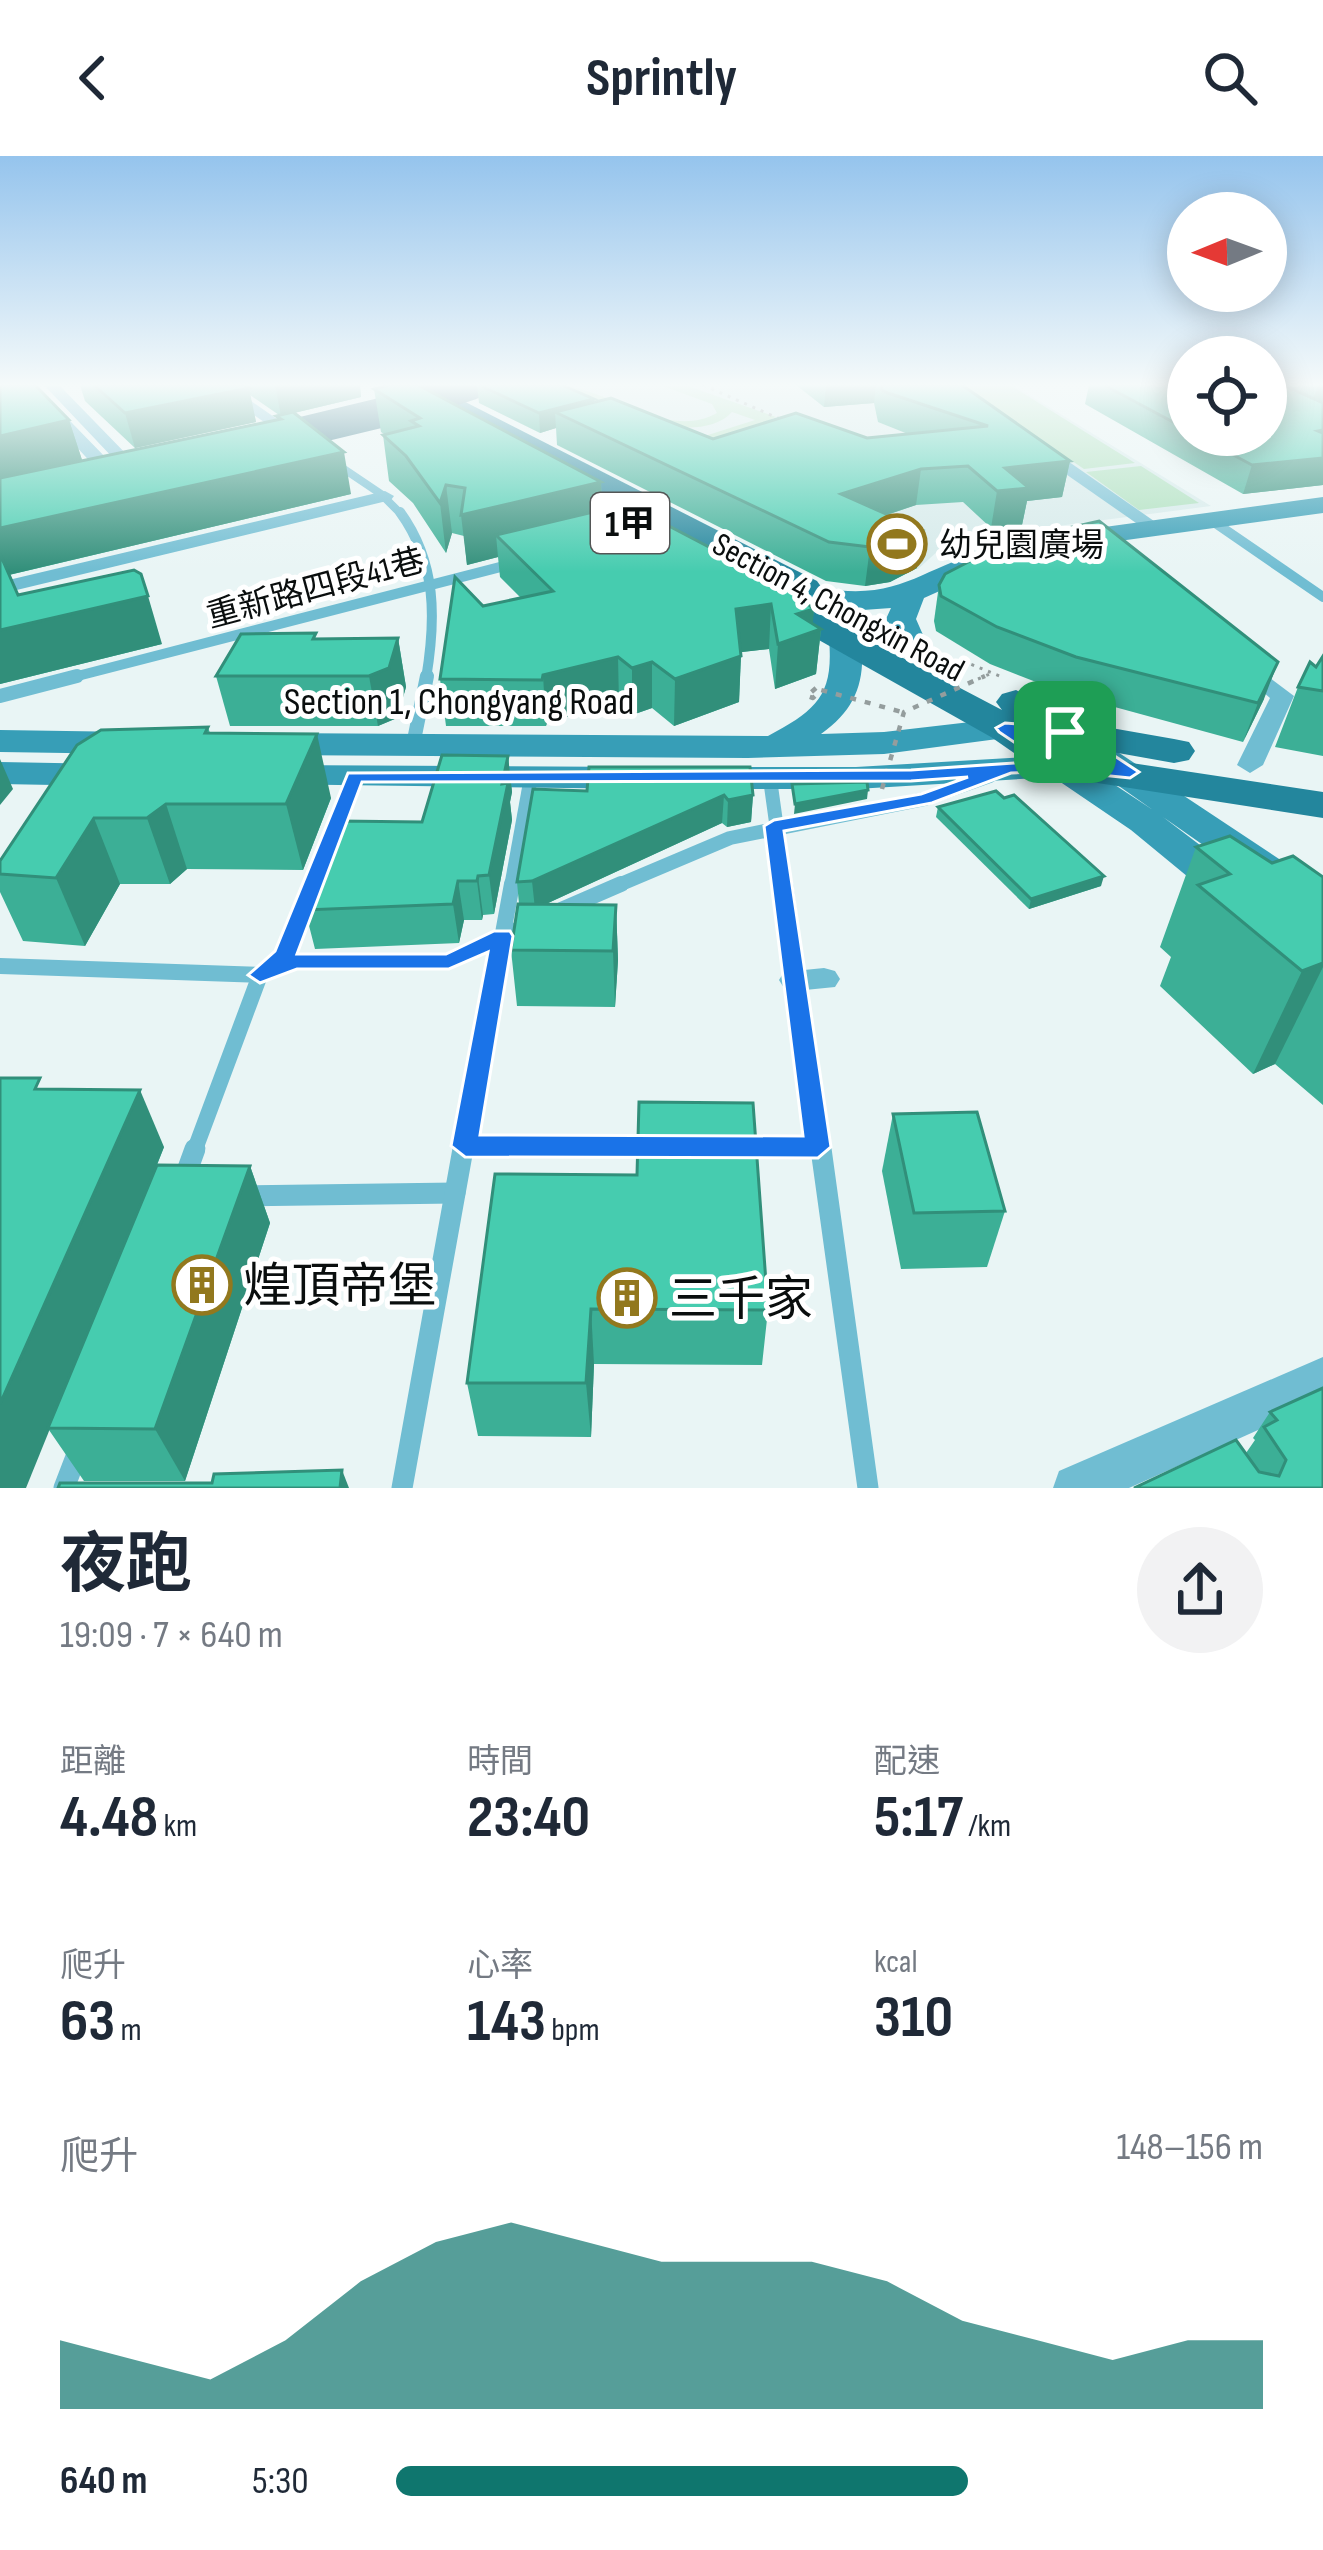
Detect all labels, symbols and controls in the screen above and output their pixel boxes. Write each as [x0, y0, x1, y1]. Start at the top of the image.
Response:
icon: back [60, 45, 126, 111]
icon: search [1197, 45, 1263, 111]
text: Sprintly [586, 46, 737, 111]
north arrow [1167, 192, 1287, 312]
map controls [1167, 192, 1287, 456]
button: locate [1167, 336, 1287, 456]
road number: 1甲 [591, 493, 669, 553]
sports icon: 幼兒園廣場 [866, 513, 928, 575]
street label: Section 4, Chongxin Road [706, 525, 971, 691]
place label: 幼兒園廣場 [939, 526, 1104, 566]
street label: 重新路四段41巷 [202, 541, 429, 637]
street label: Section 1, Chongyang Road [284, 679, 634, 726]
pin [1014, 681, 1116, 783]
icon: arrive [1032, 699, 1098, 765]
building icon: 煌頂帝堡 [171, 1254, 233, 1316]
place label: 煌頂帝堡 [244, 1259, 436, 1316]
building icon: 三千家 [596, 1267, 658, 1329]
place label: 三千家 [669, 1272, 813, 1329]
text: 夜跑 [60, 1527, 192, 1606]
button: share [1137, 1527, 1263, 1653]
text: 19:09 · 7 × 640 m [60, 1612, 283, 1659]
text: 距離 [60, 1742, 126, 1782]
text: 時間 [467, 1742, 533, 1782]
text: 配速 [874, 1742, 940, 1782]
text: 4.48 [60, 1782, 158, 1854]
text: 23:40 [467, 1782, 590, 1854]
text: 5:17 [874, 1782, 963, 1854]
text: km [158, 1806, 197, 1846]
text: /km [963, 1806, 1011, 1846]
text: kcal [874, 1942, 918, 1982]
text: 爬升 [60, 1946, 126, 1986]
text: 心率 [467, 1946, 533, 1986]
text: 310 [874, 1982, 953, 2054]
text: 63 [60, 1986, 115, 2058]
text: 143 [467, 1986, 546, 2058]
text: m [115, 2010, 142, 2050]
text: bpm [546, 2010, 600, 2050]
text: 148–156 m [1117, 2124, 1263, 2171]
text: 爬升 [60, 2134, 138, 2181]
text: 640 m [60, 2458, 147, 2505]
text: 5:30 [252, 2458, 309, 2505]

